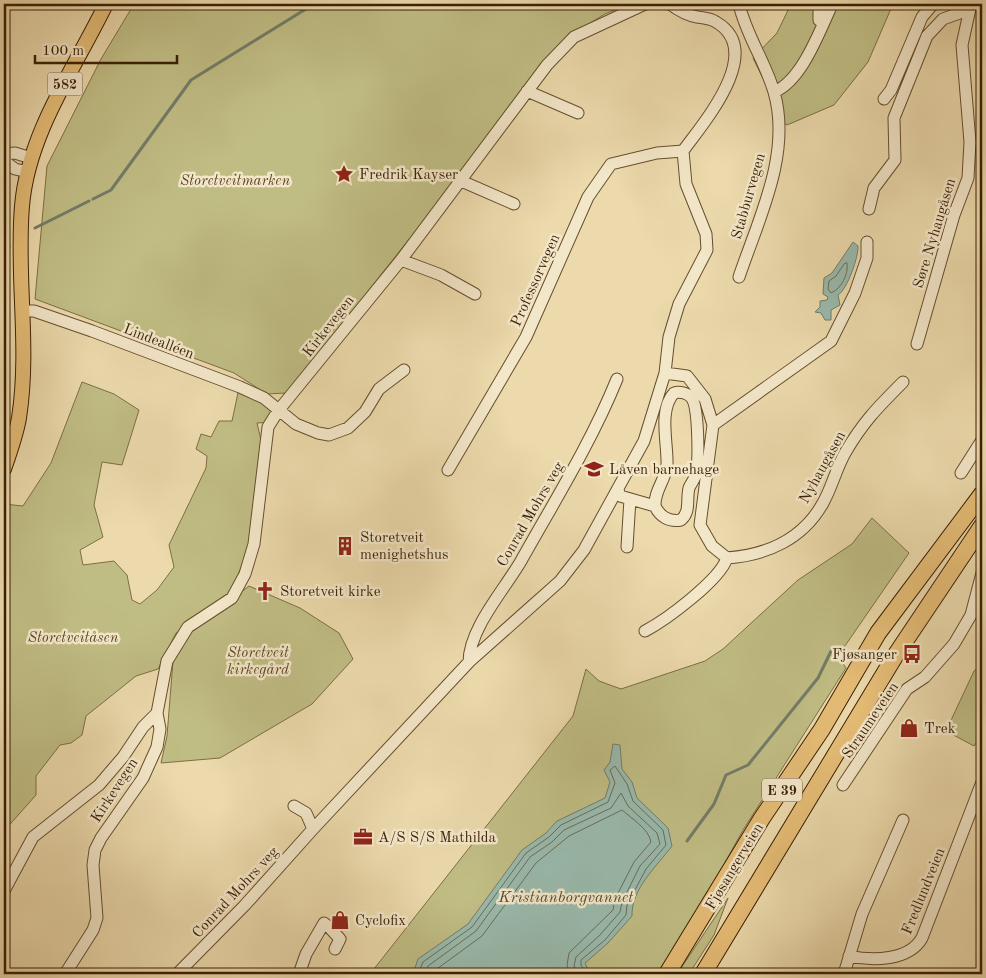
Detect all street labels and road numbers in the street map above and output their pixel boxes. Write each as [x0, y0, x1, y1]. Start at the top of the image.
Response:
road number: 582 [48, 72, 82, 96]
street label: Stabburvegen [730, 152, 769, 241]
street label: Søre Nyhaugåsen [912, 177, 959, 290]
street label: Professorvegen [509, 232, 563, 329]
street label: Kirkevegen [301, 293, 358, 360]
street label: Lindealléen [121, 322, 196, 363]
street label: Nyhaugåsen [797, 429, 849, 506]
street label: Conrad Mohrs veg [495, 460, 567, 570]
street label: Straumeveien [840, 680, 902, 762]
street label: Kirkevegen [89, 756, 142, 826]
road number: E 39 [762, 778, 802, 802]
street label: Fjøsangerveien [704, 821, 767, 913]
street label: Conrad Mohrs veg [190, 845, 282, 941]
street label: Fredlundveien [900, 846, 949, 937]

